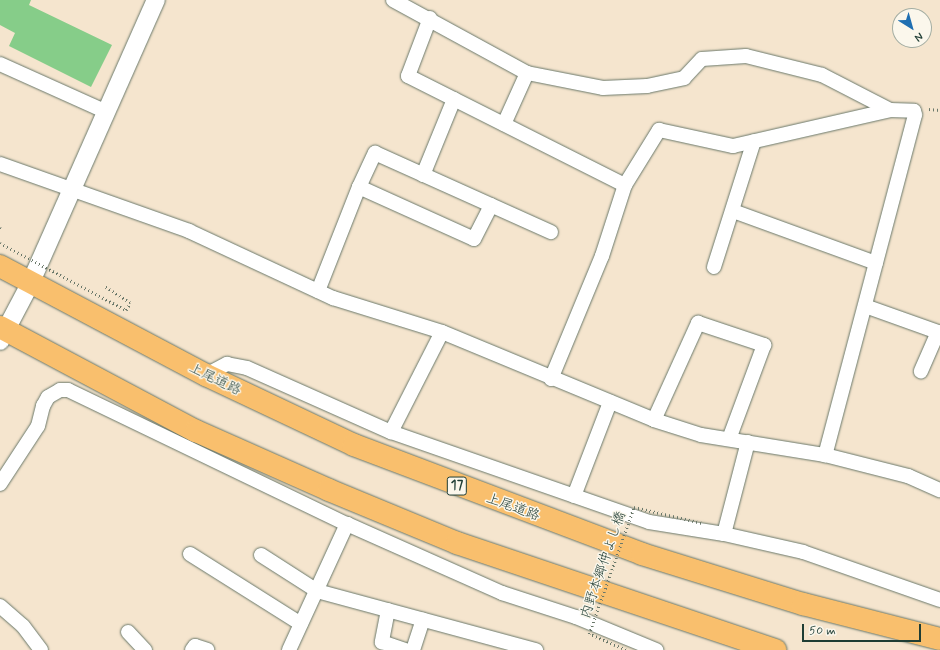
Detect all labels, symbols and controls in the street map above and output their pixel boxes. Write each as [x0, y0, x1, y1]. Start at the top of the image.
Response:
north arrow [892, 8, 932, 48]
text: N [911, 29, 926, 45]
street label: 上尾道路 [186, 359, 244, 399]
road number: 17 [446, 475, 468, 497]
street label: 上尾道路 [484, 490, 542, 524]
street label: 内野本郷仲よし橋 [577, 509, 629, 621]
scale bar [804, 616, 923, 642]
text: 50 m [809, 623, 836, 639]

